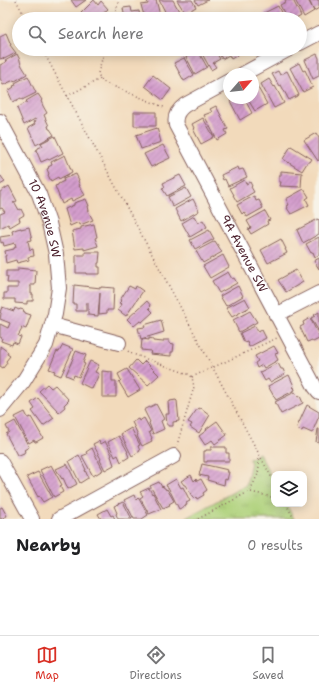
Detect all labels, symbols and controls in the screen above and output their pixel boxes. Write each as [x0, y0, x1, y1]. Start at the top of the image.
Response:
search box [12, 12, 307, 56]
icon: search [26, 23, 48, 45]
text: Search here [58, 24, 144, 44]
north arrow [223, 68, 259, 104]
street label: 10 Avenue SW [25, 176, 65, 259]
street label: 9A Avenue SW [217, 212, 271, 295]
map controls [271, 471, 307, 507]
button: layers [271, 471, 307, 507]
text: Nearby [16, 534, 81, 556]
text: 0 results [247, 537, 303, 554]
tab: Map [35, 644, 59, 683]
tab: Directions [129, 644, 182, 683]
tab: Saved [252, 644, 284, 683]

